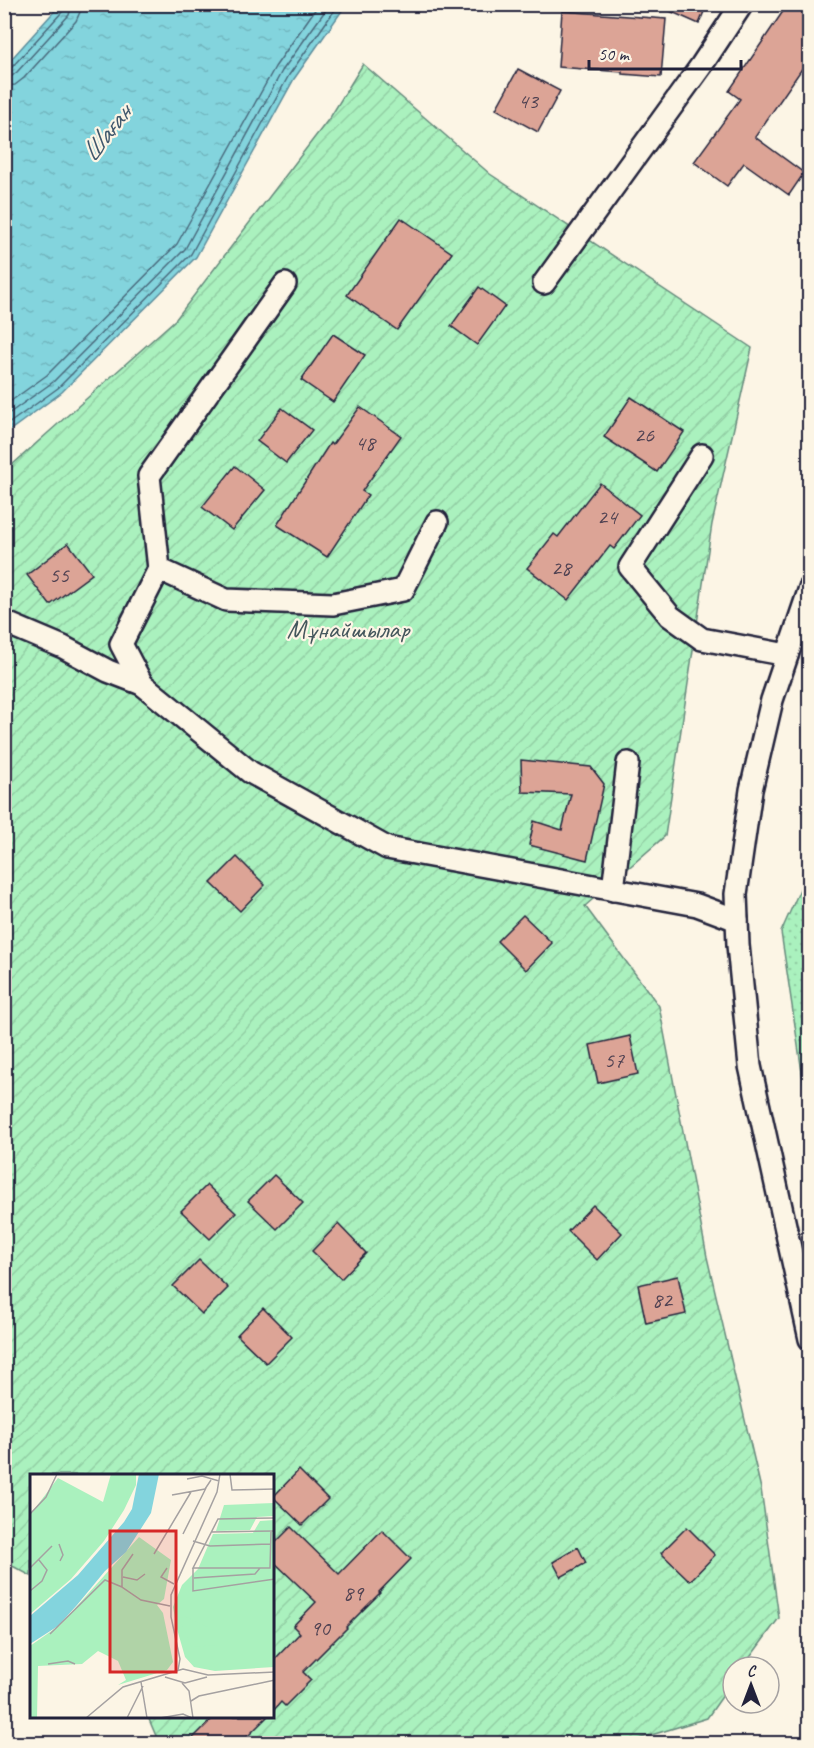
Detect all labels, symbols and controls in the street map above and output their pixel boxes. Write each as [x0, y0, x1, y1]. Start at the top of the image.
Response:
scale bar [589, 33, 740, 71]
text: 50 m [598, 43, 631, 65]
house number: 43 [518, 87, 540, 115]
water label: Шаған [73, 94, 141, 168]
house number: 26 [634, 421, 655, 449]
house number: 48 [355, 429, 377, 457]
house number: 24 [597, 503, 619, 531]
house number: 28 [551, 554, 573, 582]
house number: 55 [49, 561, 70, 589]
park label: Мұнайшылар [287, 613, 412, 646]
house number: 57 [604, 1046, 625, 1074]
house number: 82 [652, 1286, 674, 1314]
inset map [30, 1474, 274, 1718]
house number: 89 [343, 1579, 365, 1607]
house number: 90 [310, 1614, 332, 1642]
north arrow [721, 1655, 781, 1715]
text: С [747, 1661, 757, 1681]

